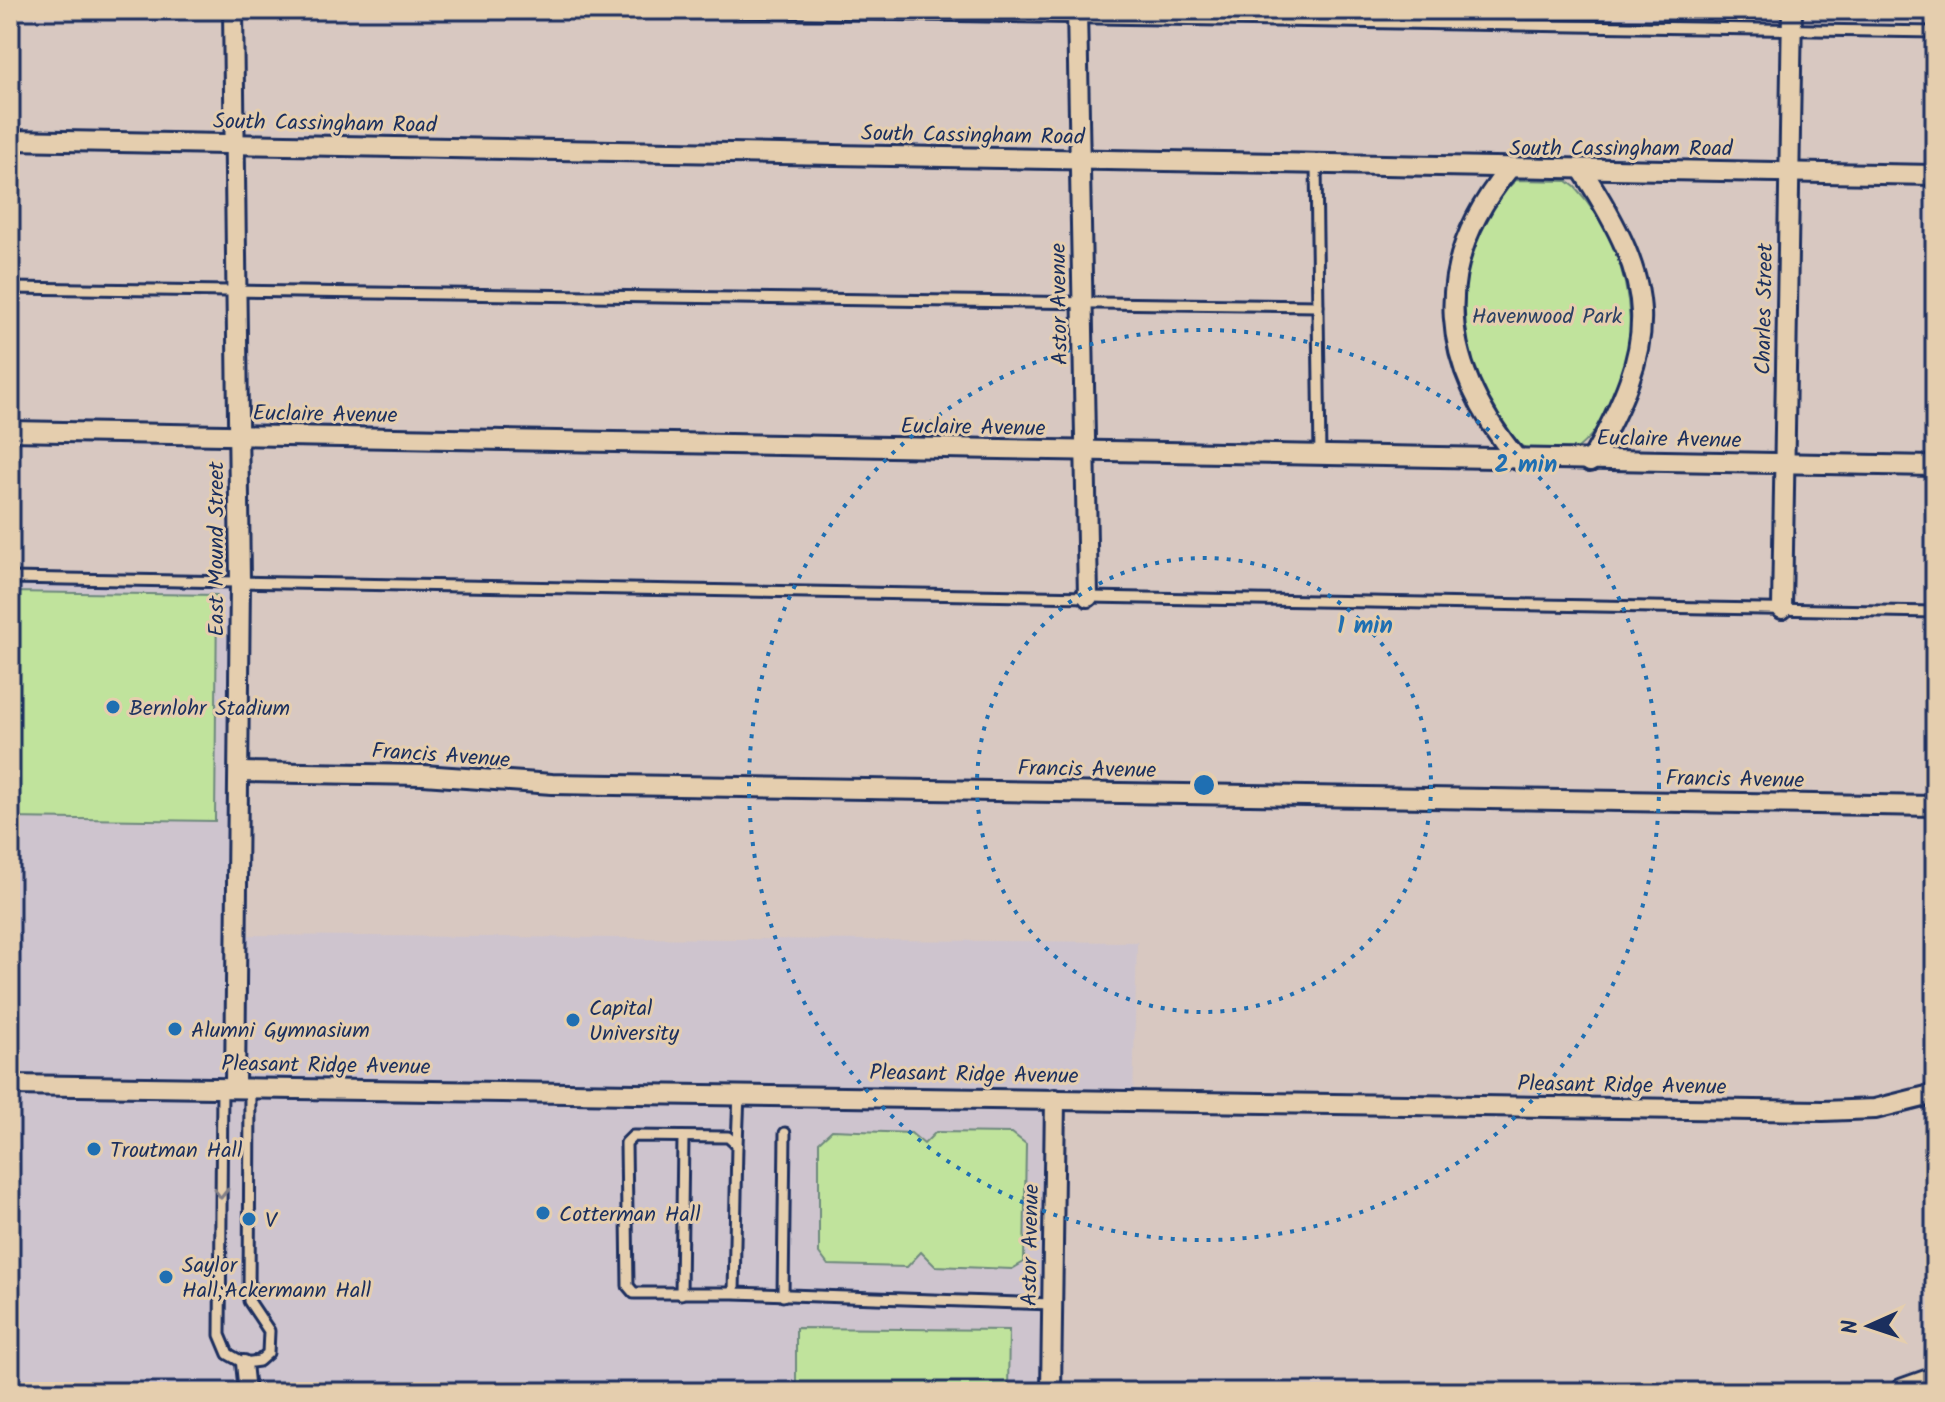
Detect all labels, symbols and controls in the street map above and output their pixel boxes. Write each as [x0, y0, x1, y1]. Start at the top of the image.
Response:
street label: South Cassingham Road [213, 105, 438, 144]
street label: South Cassingham Road [861, 117, 1086, 156]
street label: South Cassingham Road [1509, 132, 1734, 167]
street label: Charles Street [1747, 242, 1784, 375]
street label: Astor Avenue [1042, 243, 1079, 365]
park label: Havenwood Park [1472, 300, 1623, 335]
street label: Euclaire Avenue [252, 397, 398, 434]
street label: Euclaire Avenue [900, 410, 1046, 447]
street label: Euclaire Avenue [1596, 422, 1742, 459]
text: 2 min [1495, 446, 1557, 485]
street label: East Mound Street [200, 461, 235, 637]
text: 1 min [1337, 607, 1393, 646]
place label: Bernlohr Stadium [129, 692, 290, 727]
marker: Bernlohr Stadium [104, 698, 122, 716]
street label: Francis Avenue [370, 734, 511, 779]
street label: Francis Avenue [1017, 752, 1157, 789]
street label: Francis Avenue [1665, 762, 1805, 799]
centre of rings [1190, 771, 1218, 799]
place label: Capital University [589, 992, 680, 1052]
marker: Capital University [564, 1011, 582, 1029]
place label: Alumni Gymnasium [191, 1014, 370, 1049]
marker: Alumni Gymnasium [166, 1020, 184, 1038]
street label: Pleasant Ridge Avenue [221, 1047, 431, 1086]
street label: Pleasant Ridge Avenue [869, 1056, 1079, 1095]
street label: Pleasant Ridge Avenue [1517, 1067, 1727, 1106]
place label: Troutman Hall [110, 1134, 243, 1169]
marker: Troutman Hall [85, 1140, 103, 1158]
street label: Astor Avenue [1013, 1184, 1050, 1306]
one-way arrow [212, 1187, 230, 1200]
place label: Cotterman Hall [559, 1198, 701, 1233]
place label: V [265, 1204, 279, 1239]
marker: Cotterman Hall [534, 1204, 552, 1222]
marker: V [240, 1210, 258, 1228]
place label: Saylor Hall;Ackermann Hall [182, 1249, 372, 1309]
marker: Saylor Hall;Ackermann Hall [157, 1268, 175, 1286]
north arrow [1829, 1286, 1909, 1366]
text: N [1834, 1319, 1869, 1335]

